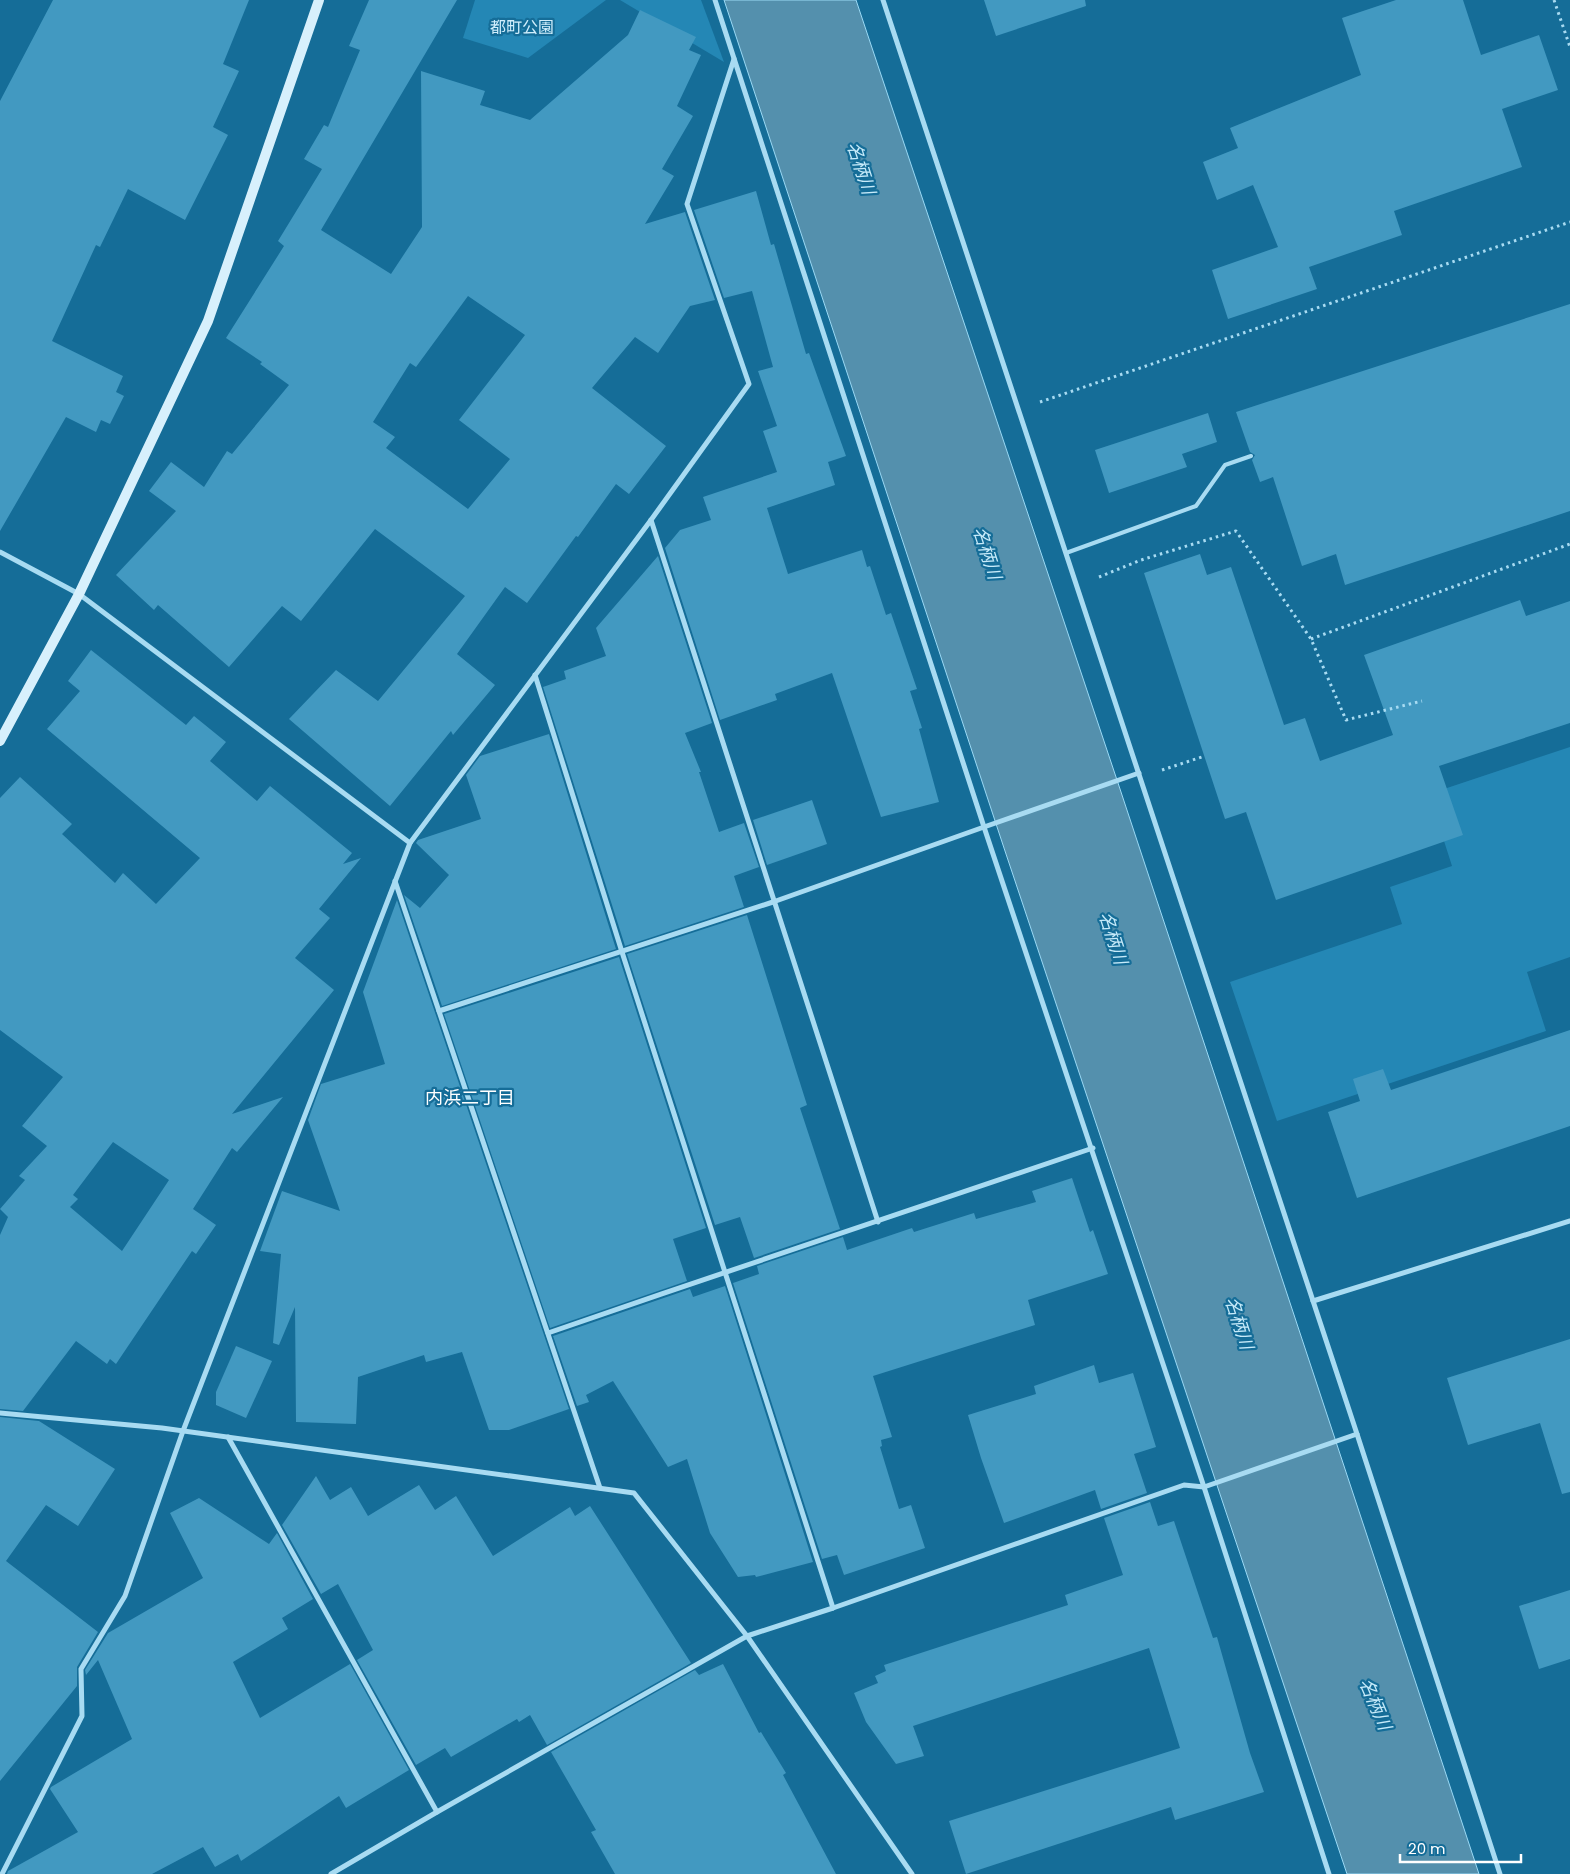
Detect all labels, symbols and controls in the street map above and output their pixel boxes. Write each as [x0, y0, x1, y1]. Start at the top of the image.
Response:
park label: 都町公園 [490, 16, 554, 39]
water label: 名柄川 [841, 138, 882, 199]
water label: 名柄川 [967, 523, 1008, 584]
water label: 名柄川 [1093, 908, 1134, 969]
district label: 内浜二丁目 [425, 1085, 515, 1110]
water label: 名柄川 [1219, 1293, 1260, 1354]
water label: 名柄川 [1353, 1674, 1398, 1735]
scale bar [1400, 1832, 1521, 1864]
text: 20 m [1408, 1838, 1446, 1859]

